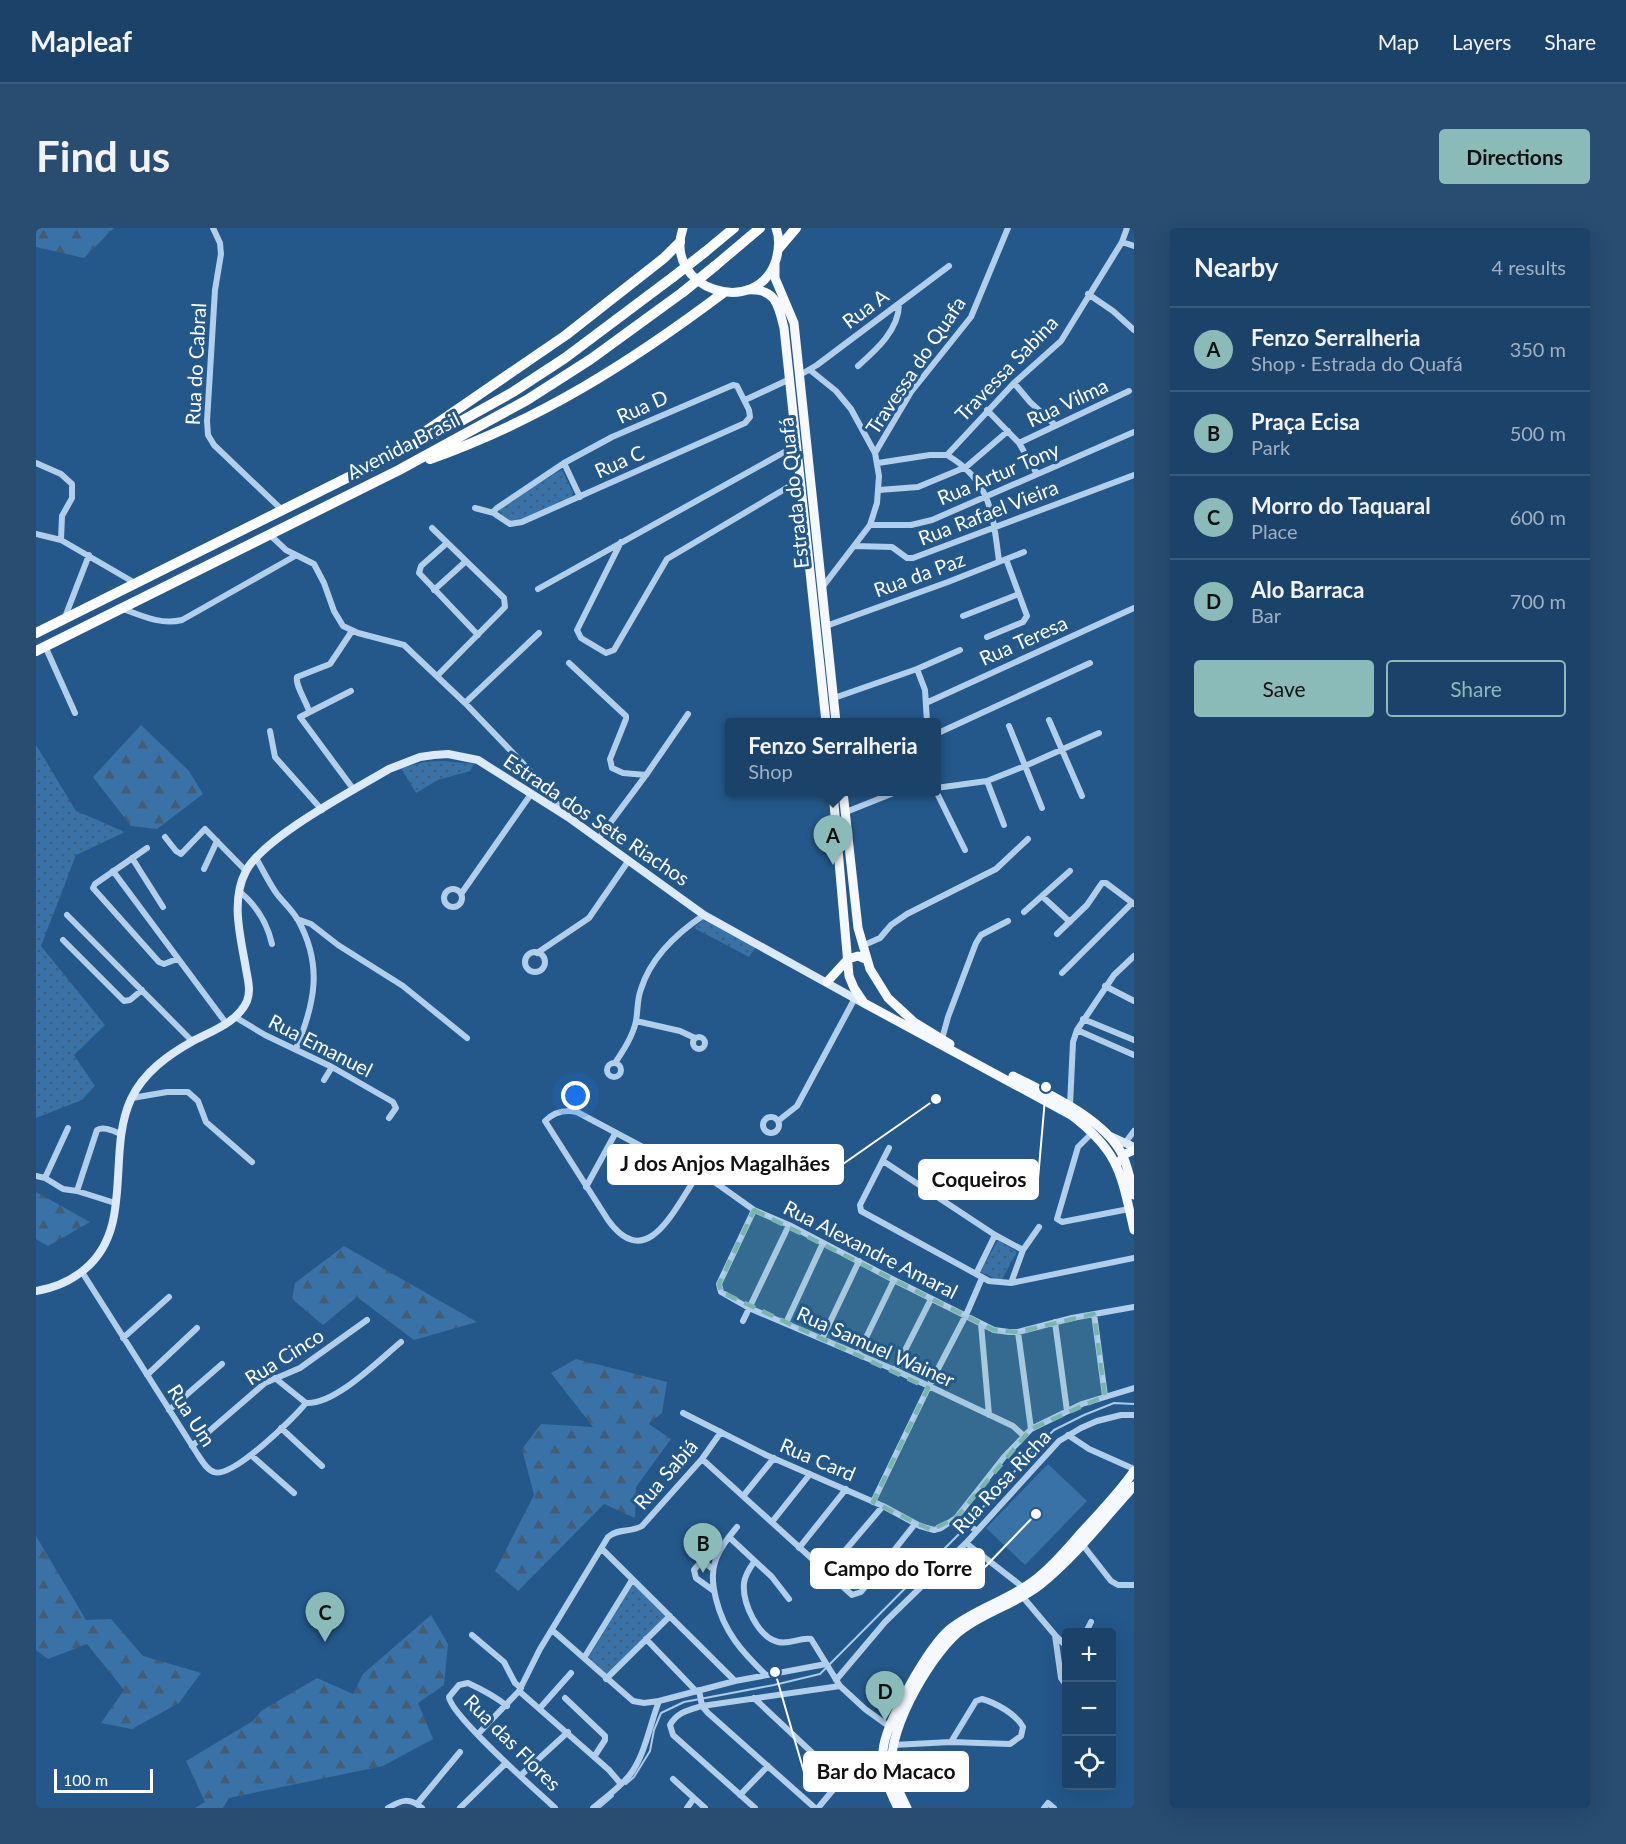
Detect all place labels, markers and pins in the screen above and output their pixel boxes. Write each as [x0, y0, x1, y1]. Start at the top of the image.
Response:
pin: A [814, 816, 852, 865]
callout: J dos Anjos Magalhães [608, 1145, 843, 1184]
callout: Coqueiros [919, 1160, 1038, 1199]
pin: B [684, 1524, 722, 1573]
callout: Campo do Torre [811, 1549, 984, 1588]
pin: C [306, 1592, 344, 1642]
pin: D [866, 1672, 904, 1721]
callout: Bar do Macaco [804, 1752, 968, 1791]

